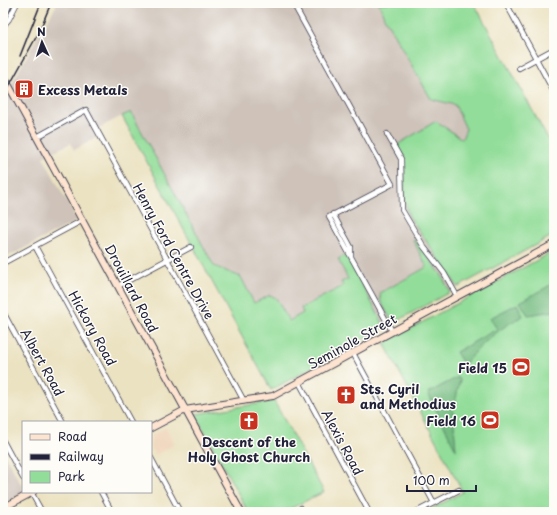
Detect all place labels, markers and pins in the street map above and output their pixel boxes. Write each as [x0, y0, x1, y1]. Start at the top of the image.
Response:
building icon: Excess Metals [13, 78, 35, 100]
place label: Excess Metals [38, 80, 127, 99]
sports icon: Field 15 [510, 356, 532, 378]
place label: Field 15 [458, 358, 507, 377]
place label: Sts. Cyril and Methodius [360, 379, 456, 413]
church icon: Sts. Cyril and Methodius [335, 384, 357, 406]
sports icon: Field 16 [479, 409, 501, 431]
church icon: Descent of the Holy Ghost Church [238, 410, 260, 432]
place label: Field 16 [426, 411, 476, 430]
place label: Descent of the Holy Ghost Church [188, 432, 310, 466]

